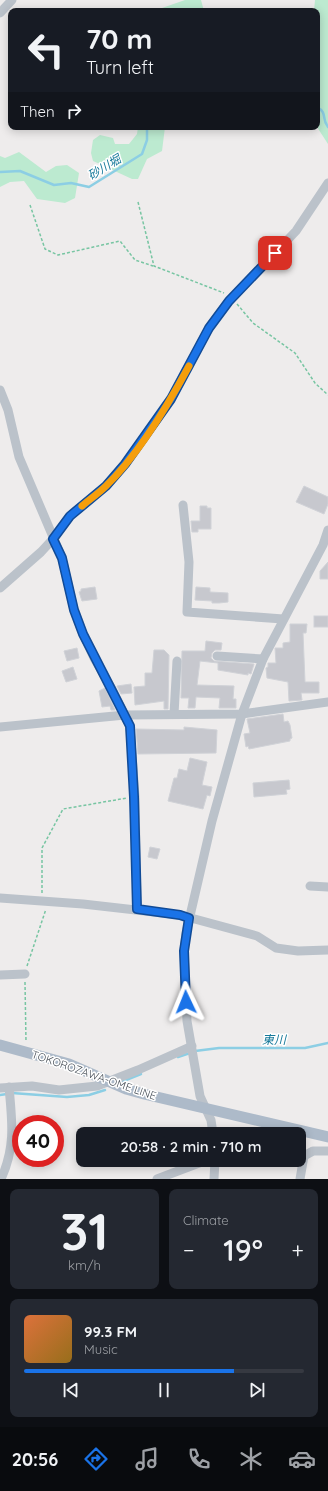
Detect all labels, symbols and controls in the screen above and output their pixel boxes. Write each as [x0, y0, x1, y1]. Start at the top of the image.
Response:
text: 70 m [86, 21, 152, 56]
icon: left [20, 24, 72, 76]
text: Turn left [86, 56, 154, 79]
icon: right [63, 100, 85, 122]
text: Then [20, 102, 55, 121]
water label: 砂川堀 [85, 150, 125, 183]
pin [258, 236, 292, 270]
icon: arrive [264, 242, 286, 264]
position arrow [165, 981, 207, 1023]
water label: 東川 [262, 1032, 288, 1047]
street label: TOKOROZAWA-OME LINE [30, 1047, 158, 1103]
speed limit sign: 40 [12, 1115, 64, 1167]
text: 20:58 · 2 min · 710 m [120, 1137, 262, 1156]
text: 31 [60, 1198, 109, 1263]
text: Climate [183, 1212, 229, 1228]
text: 19° [223, 1231, 263, 1269]
text: − [183, 1236, 194, 1264]
text: + [292, 1236, 304, 1264]
text: km/h [68, 1257, 101, 1273]
text: 99.3 FM [84, 1322, 137, 1341]
text: Music [84, 1341, 118, 1357]
icon: previous [60, 1379, 82, 1401]
icon: pause [153, 1379, 175, 1401]
icon: next [246, 1379, 268, 1401]
icon: directions [82, 1445, 110, 1473]
icon: music [133, 1445, 161, 1473]
icon: phone [185, 1445, 213, 1473]
icon: climate [237, 1445, 265, 1473]
icon: car [288, 1445, 316, 1473]
text: 20:56 [12, 1448, 58, 1471]

